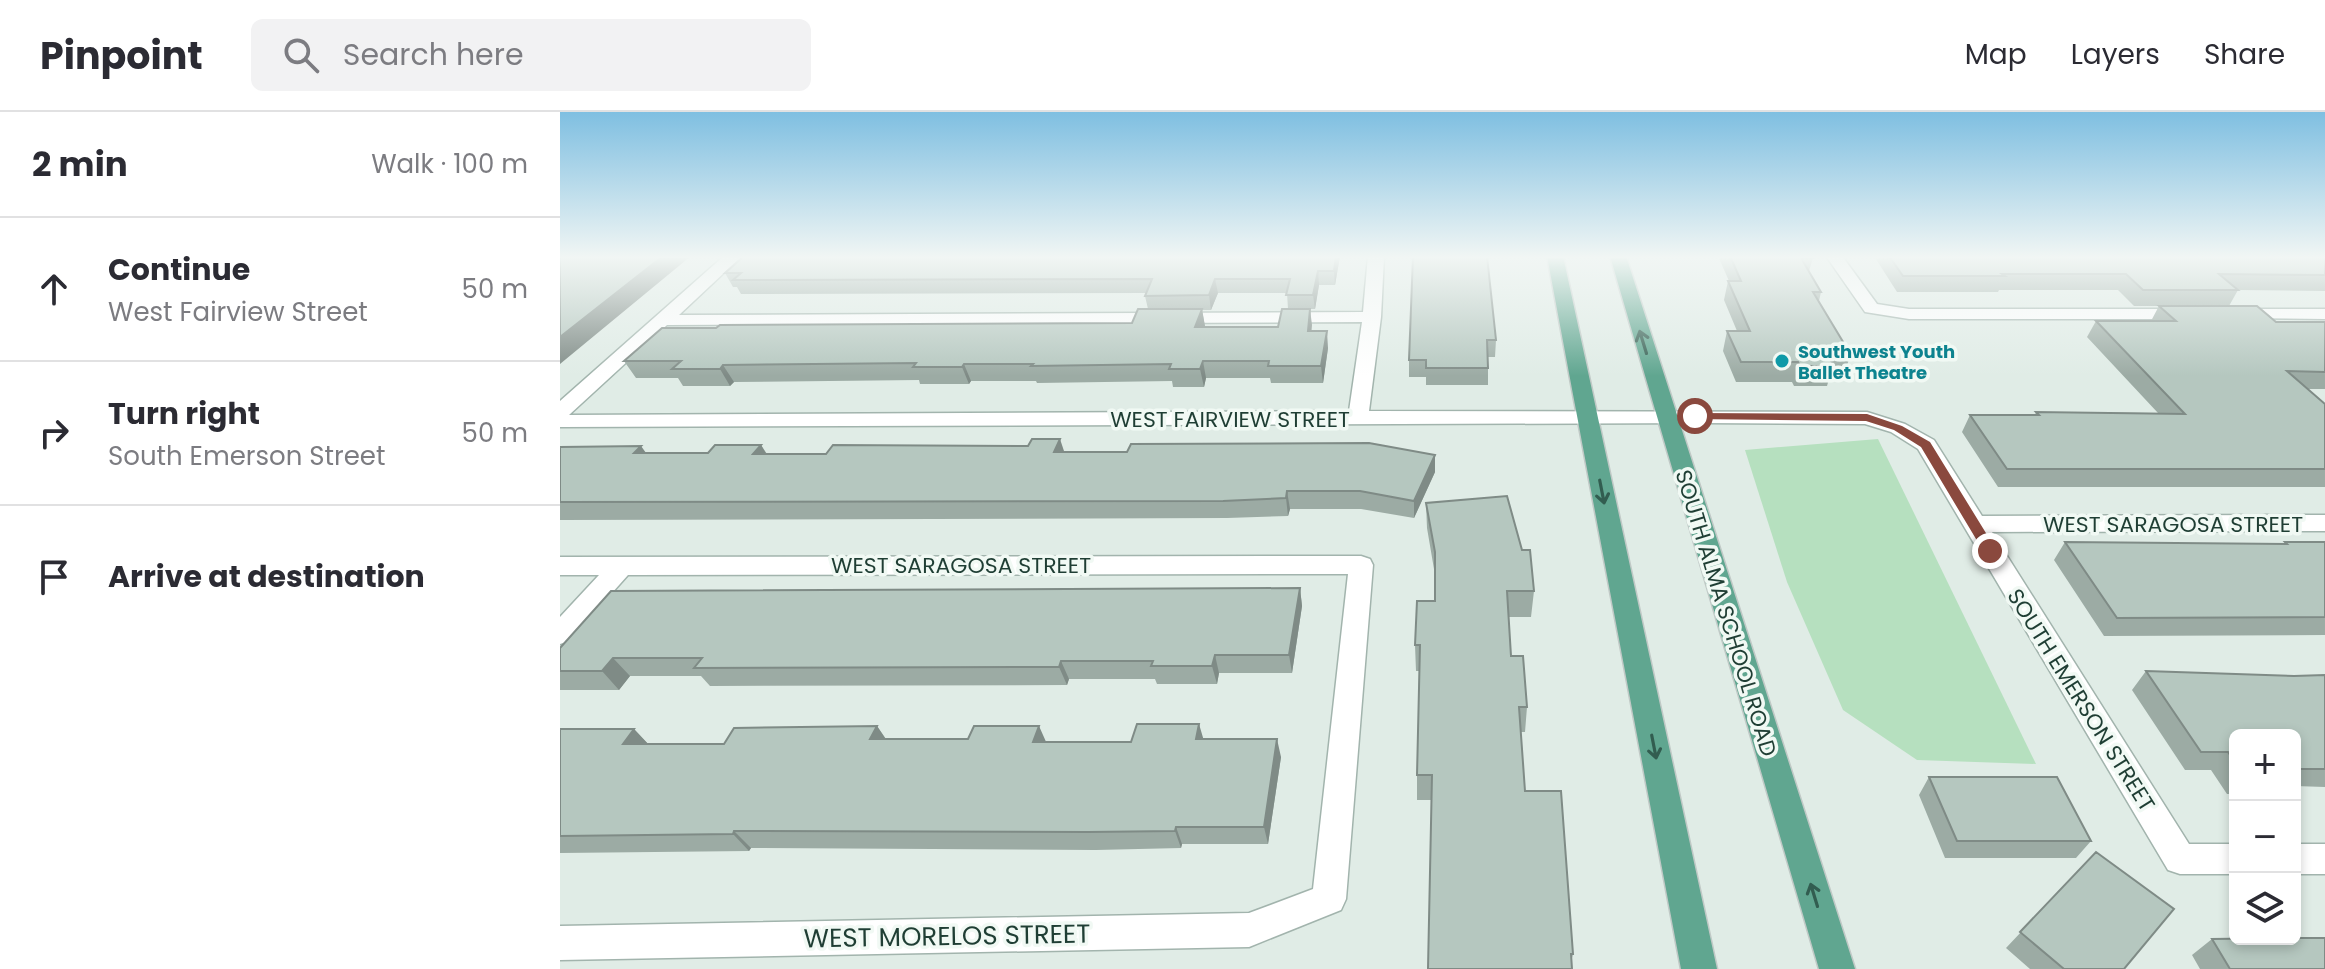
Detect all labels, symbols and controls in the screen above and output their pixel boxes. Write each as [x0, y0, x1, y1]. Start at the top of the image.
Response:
search box [251, 19, 811, 91]
text: Pinpoint [40, 29, 203, 82]
icon: search [279, 33, 323, 77]
text: Search here [343, 33, 524, 76]
text: Map [1965, 35, 2027, 74]
text: Layers [2071, 35, 2160, 74]
text: Share [2204, 35, 2285, 74]
text: 2 min [32, 140, 128, 188]
text: Walk · 100 m [371, 146, 528, 182]
text: Continue [108, 248, 250, 291]
icon: ahead [32, 267, 76, 311]
text: 50 m [462, 271, 528, 307]
text: West Fairview Street [108, 294, 368, 330]
one-way arrow [1635, 329, 1650, 355]
place label: Southwest Youth Ballet Theatre [1798, 339, 1955, 385]
marker: Southwest Youth Ballet Theatre [1773, 352, 1791, 370]
text: Turn right [108, 392, 260, 435]
route start [1677, 398, 1713, 434]
street label: WEST FAIRVIEW STREET [1110, 404, 1350, 435]
icon: right [32, 411, 76, 455]
text: 50 m [462, 415, 528, 451]
text: South Emerson Street [108, 438, 385, 474]
street label: SOUTH ALMA SCHOOL ROAD [1668, 466, 1784, 760]
one-way arrow [1596, 479, 1611, 505]
street label: WEST SARAGOSA STREET [2043, 509, 2303, 540]
route end [1972, 533, 2008, 569]
street label: WEST SARAGOSA STREET [831, 550, 1091, 581]
icon: arrive [32, 555, 76, 599]
text: Arrive at destination [108, 555, 425, 598]
street label: SOUTH EMERSON STREET [2000, 583, 2162, 817]
map controls [2229, 729, 2301, 945]
button: + [2229, 729, 2301, 801]
one-way arrow [1647, 734, 1662, 759]
button: − [2229, 801, 2301, 873]
button: layers [2229, 873, 2301, 945]
one-way arrow [1806, 882, 1821, 908]
street label: WEST MORELOS STREET [803, 916, 1091, 956]

